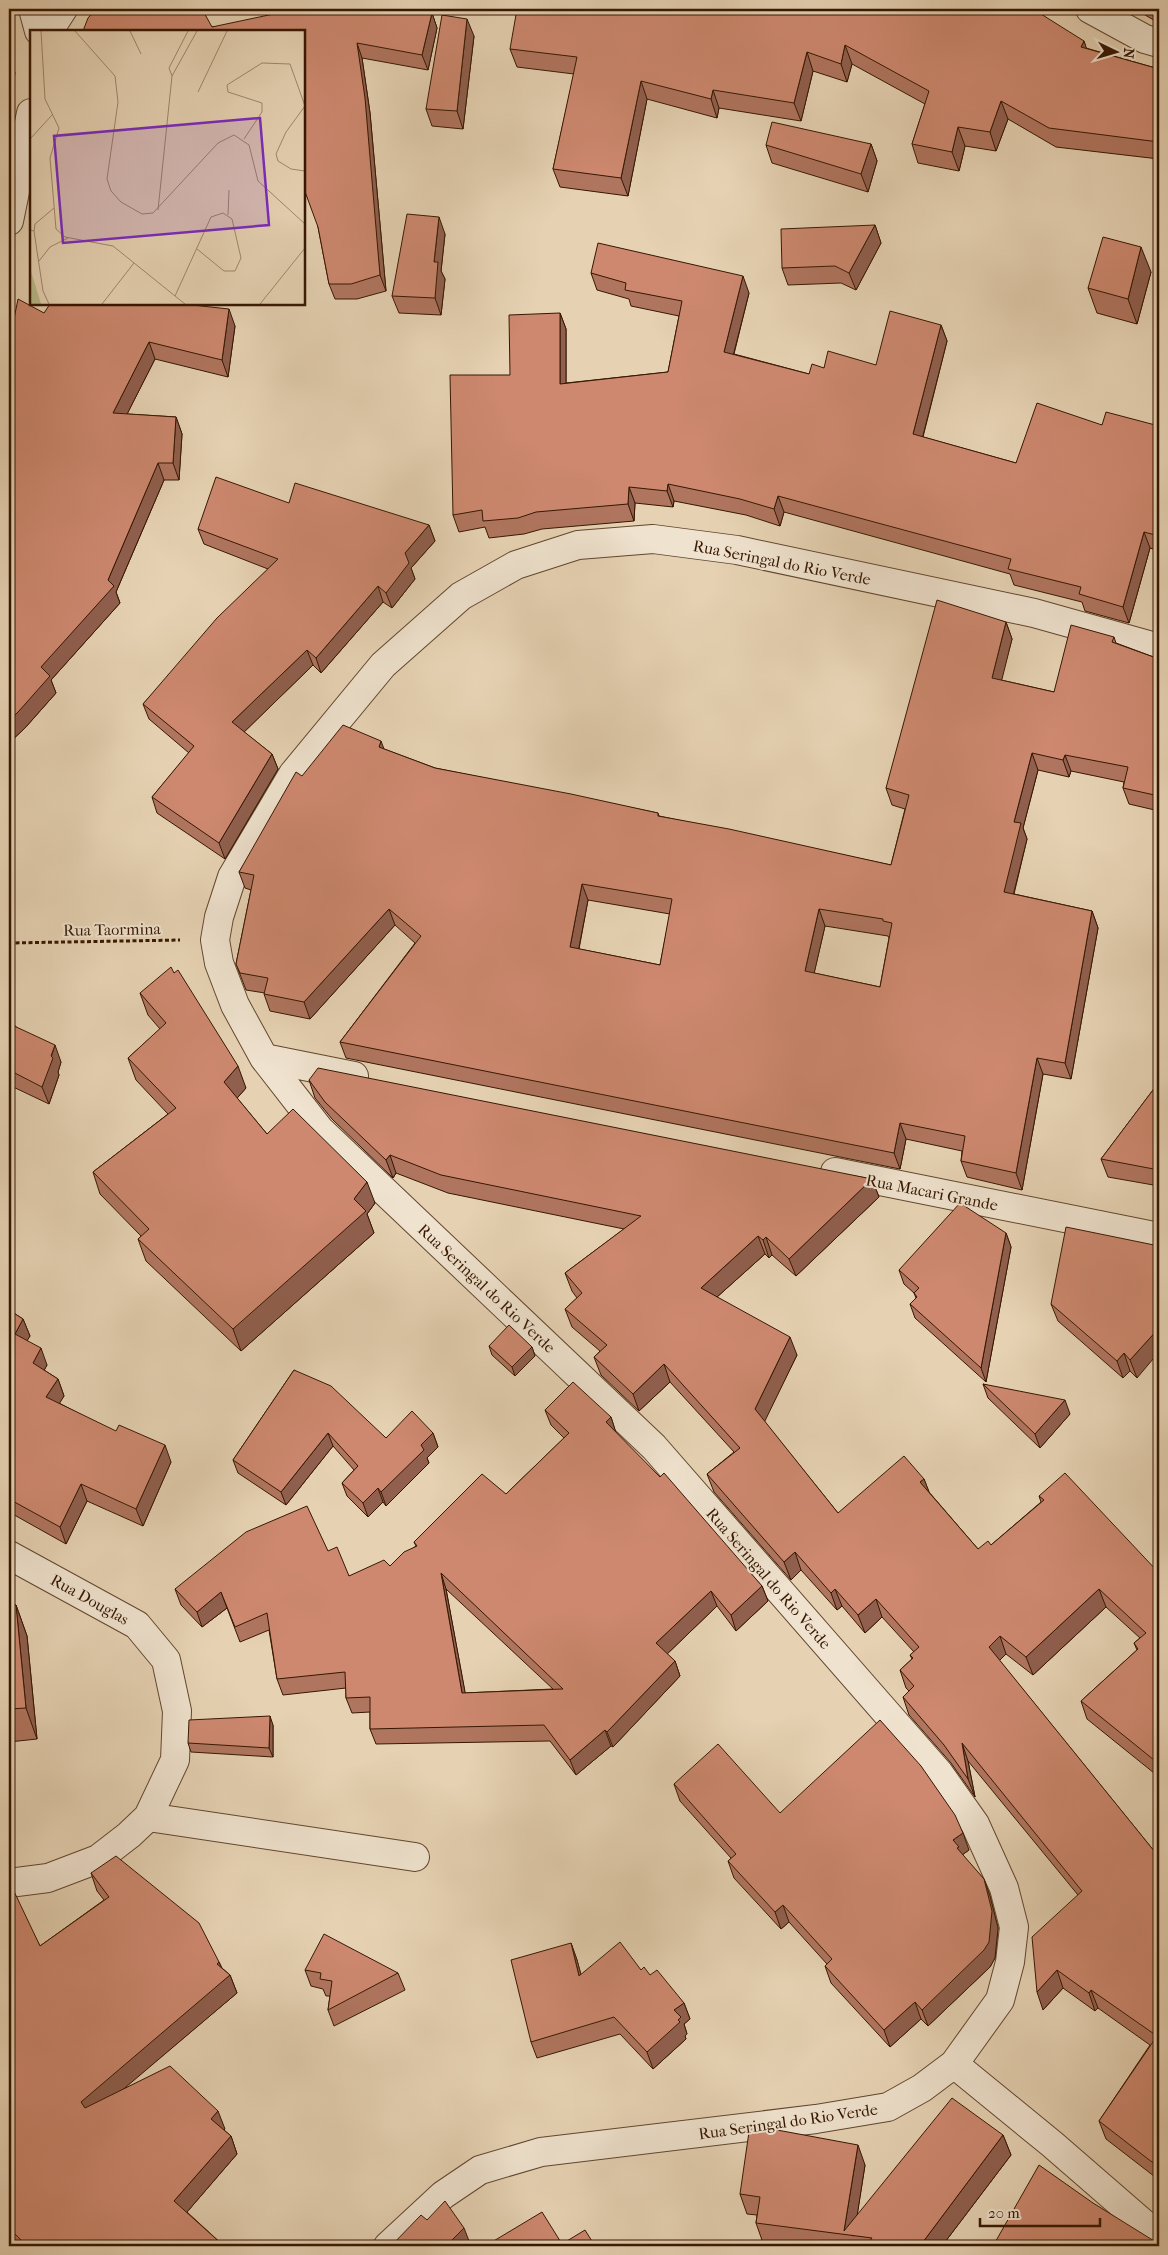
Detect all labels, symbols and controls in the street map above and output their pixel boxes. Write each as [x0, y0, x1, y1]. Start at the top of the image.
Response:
north arrow [1090, 28, 1140, 78]
inset map [30, 30, 305, 305]
text: N [1119, 47, 1137, 59]
street label: Rua Seringal do Rio Verde [691, 536, 872, 589]
street label: Rua Taormina [63, 919, 162, 940]
street label: Rua Macari Grande [864, 1170, 1000, 1215]
street label: Rua Seringal do Rio Verde [414, 1220, 559, 1357]
street label: Rua Seringal do Rio Verde [702, 1504, 835, 1653]
street label: Rua Douglas [47, 1570, 132, 1629]
street label: Rua Seringal do Rio Verde [697, 2100, 879, 2143]
scale bar [980, 2195, 1100, 2227]
text: 20 m [988, 2204, 1020, 2222]

